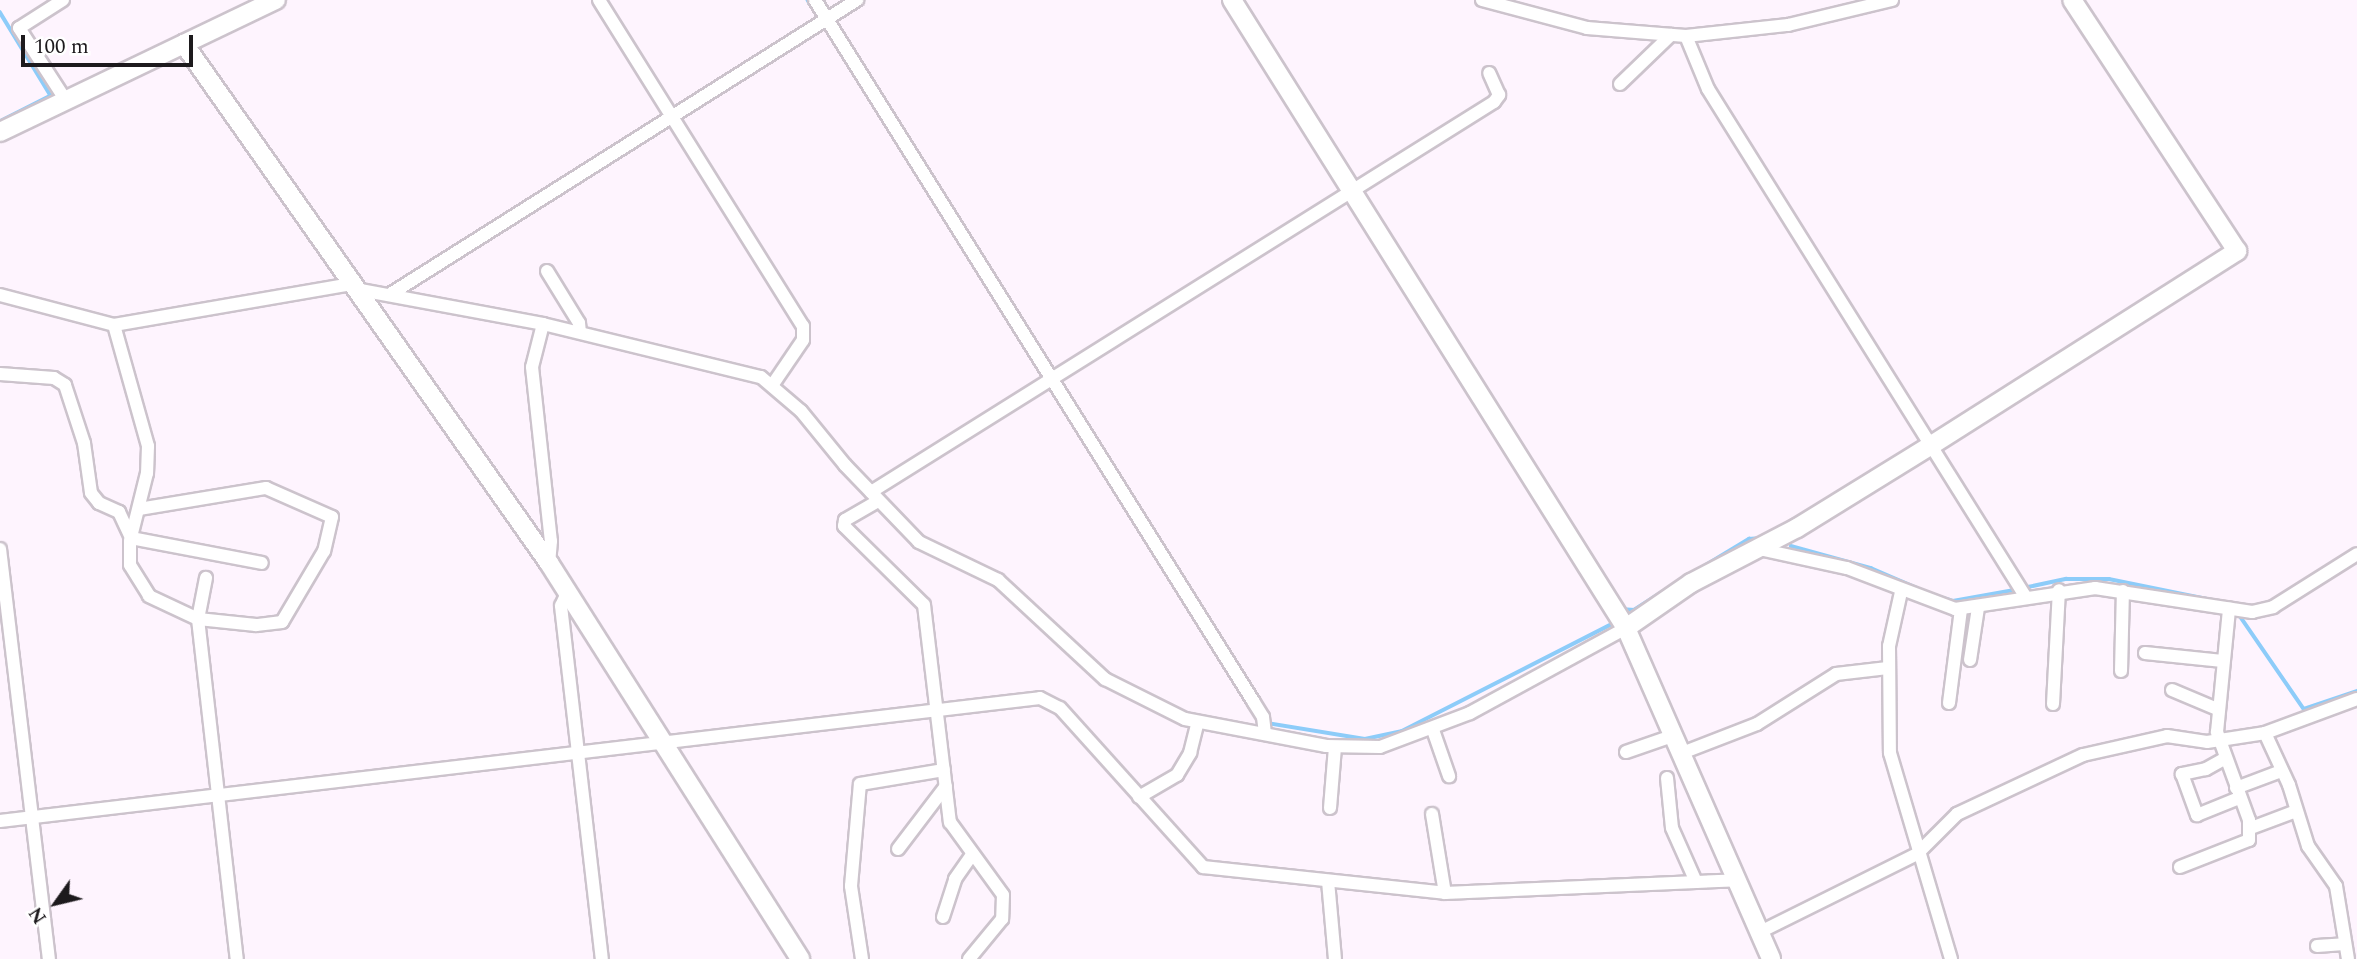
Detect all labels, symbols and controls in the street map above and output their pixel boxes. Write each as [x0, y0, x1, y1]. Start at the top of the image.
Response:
scale bar [24, 21, 196, 65]
text: 100 m [34, 31, 89, 63]
north arrow [21, 868, 91, 938]
text: N [22, 900, 55, 930]

